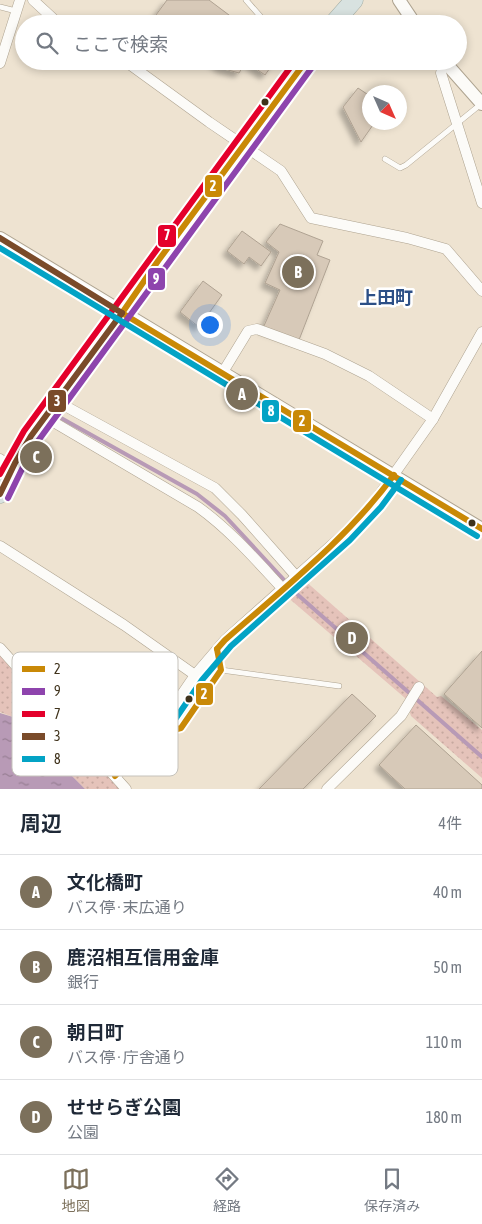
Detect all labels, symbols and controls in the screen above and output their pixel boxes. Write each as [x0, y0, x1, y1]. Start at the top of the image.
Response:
search box [15, 15, 467, 70]
icon: search [33, 29, 61, 57]
text: ここで検索 [73, 33, 168, 55]
north arrow [362, 85, 407, 130]
unlabelled marker [260, 97, 270, 107]
line badge: 2 [204, 174, 223, 198]
text: 2 [210, 178, 217, 194]
line badge: 7 [157, 224, 177, 248]
text: 7 [164, 227, 170, 243]
pin: B [282, 253, 314, 291]
line badge: 9 [147, 267, 166, 291]
text: 9 [153, 271, 160, 287]
district label: 上田町 [359, 287, 413, 308]
your location [197, 312, 223, 338]
pin: A [226, 375, 258, 413]
line badge: 3 [47, 389, 67, 413]
text: 3 [54, 393, 60, 409]
line badge: 8 [261, 399, 280, 423]
text: 8 [268, 403, 275, 419]
line badge: 2 [292, 409, 312, 433]
text: 2 [299, 413, 306, 429]
pin: C [20, 438, 52, 476]
unlabelled marker [467, 518, 477, 528]
pin: D [336, 619, 368, 657]
legend [12, 652, 178, 776]
text: 2 [54, 661, 61, 677]
line badge: 2 [195, 682, 214, 706]
text: 9 [54, 683, 61, 699]
text: 2 [201, 686, 208, 702]
unlabelled marker [184, 694, 194, 704]
text: 7 [54, 706, 61, 722]
text: 3 [54, 728, 61, 744]
text: 8 [54, 751, 61, 767]
text: 周辺 [20, 811, 62, 835]
text: 4件 [438, 814, 462, 832]
text: 文化橋町 [67, 871, 143, 893]
text: A [32, 883, 40, 901]
text: 40 m [433, 883, 462, 901]
text: バス停 · 末広通り [67, 898, 187, 916]
text: 鹿沼相互信用金庫 [67, 946, 219, 968]
text: B [32, 958, 40, 976]
text: 50 m [433, 958, 462, 976]
text: 銀行 [67, 973, 99, 991]
text: 朝日町 [67, 1021, 124, 1043]
text: C [32, 1033, 40, 1051]
text: 110 m [426, 1033, 462, 1051]
text: バス停 · 庁舎通り [67, 1048, 187, 1066]
text: せせらぎ公園 [67, 1096, 181, 1118]
text: D [32, 1108, 40, 1126]
text: 180 m [426, 1108, 462, 1126]
text: 公園 [67, 1123, 99, 1141]
tab: 地図 [62, 1165, 90, 1215]
tab: 経路 [213, 1165, 241, 1215]
tab: 保存済み [364, 1165, 420, 1215]

